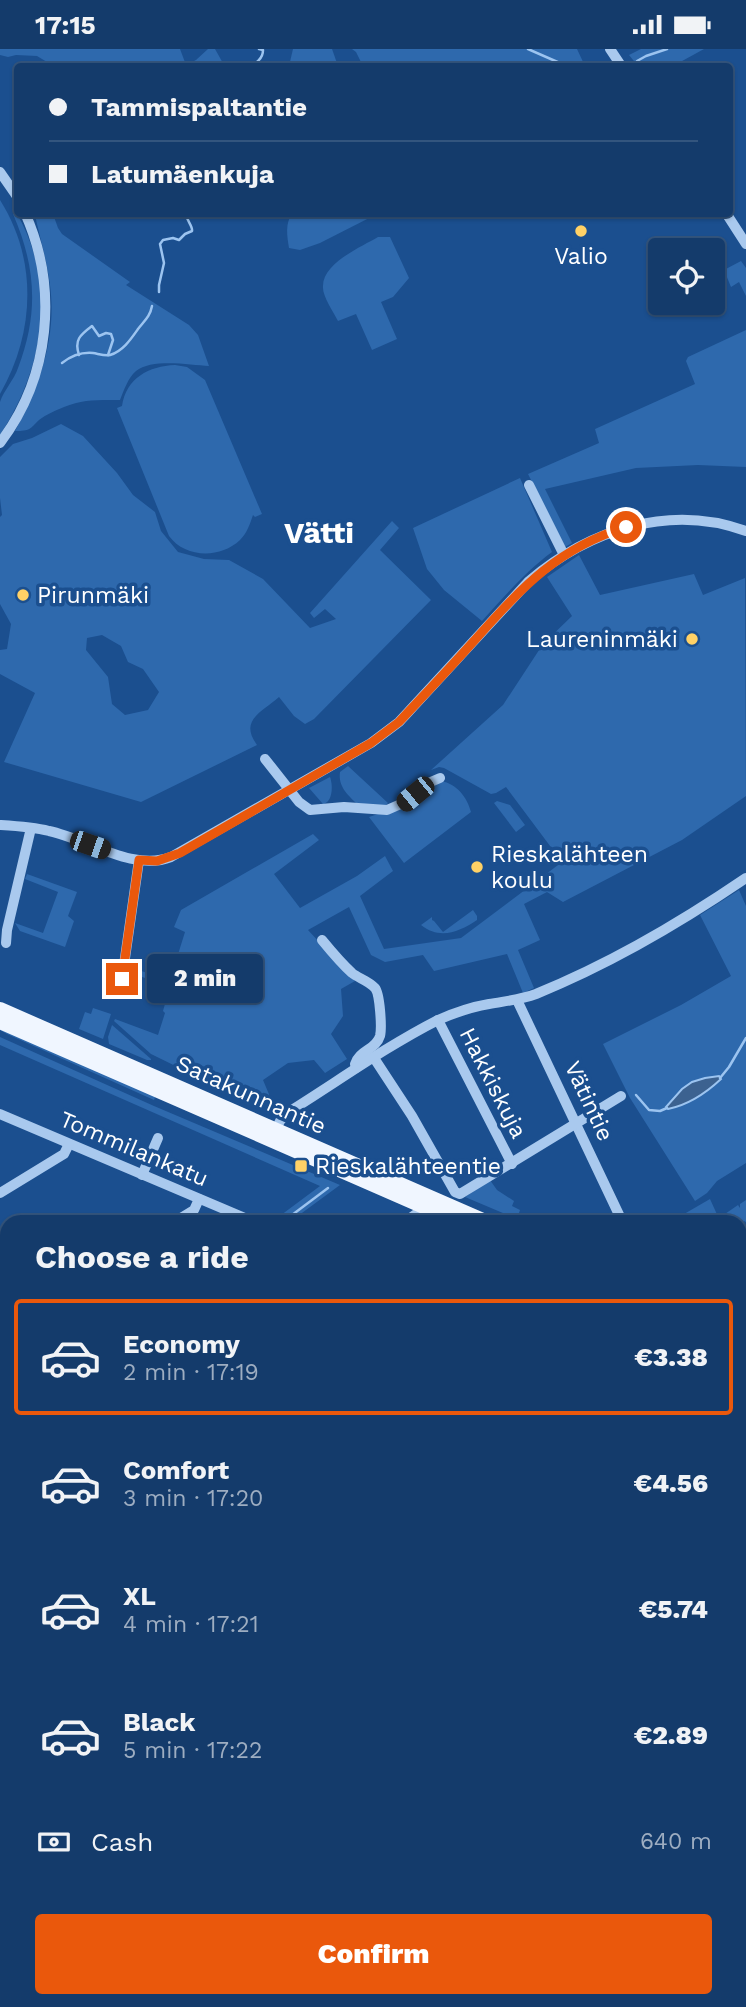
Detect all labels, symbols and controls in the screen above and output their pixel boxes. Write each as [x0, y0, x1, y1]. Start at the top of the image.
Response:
text: 17:15 [35, 10, 96, 40]
text: Tammispaltantie [91, 92, 307, 122]
text: Latumäenkuja [91, 159, 274, 189]
marker: Valio [573, 223, 589, 239]
map controls [648, 238, 725, 315]
button: locate [648, 238, 725, 315]
place label: Valio [554, 243, 608, 270]
route start [610, 511, 642, 543]
district label: Vätti [284, 515, 354, 550]
place label: Pirunmäki [37, 582, 149, 609]
marker: Pirunmäki [15, 587, 31, 603]
place label: Laureninmäki [526, 626, 678, 653]
marker: Laureninmäki [684, 631, 700, 647]
car [393, 773, 438, 815]
car [67, 828, 114, 862]
place label: Rieskalähteen koulu [491, 841, 648, 894]
marker: Rieskalähteen koulu [469, 859, 485, 875]
callout: 2 min [146, 955, 262, 1003]
route end [106, 963, 138, 995]
text: 2 min [174, 965, 236, 992]
street label: Hakkiskuja [454, 1023, 532, 1143]
street label: Satakunnantie [172, 1050, 330, 1140]
street label: Vätintie [559, 1057, 619, 1145]
street label: Tommilankatu [56, 1106, 212, 1192]
place label: Rieskalähteentie [315, 1153, 501, 1180]
marker: Rieskalähteentie [293, 1158, 309, 1174]
text: Choose a ride [35, 1238, 249, 1276]
icon: car [39, 1326, 102, 1389]
text: Economy [123, 1329, 240, 1359]
text: €3.38 [635, 1342, 708, 1372]
text: 2 min · 17:19 [123, 1359, 259, 1386]
icon: car [39, 1452, 102, 1515]
text: Comfort [123, 1455, 229, 1485]
text: €4.56 [634, 1468, 708, 1498]
text: 3 min · 17:20 [123, 1485, 263, 1512]
icon: car [39, 1578, 102, 1641]
text: XL [123, 1581, 156, 1611]
text: €5.74 [639, 1594, 708, 1624]
text: 4 min · 17:21 [123, 1611, 259, 1638]
icon: car [39, 1704, 102, 1767]
text: Black [123, 1707, 195, 1737]
text: €2.89 [634, 1720, 708, 1750]
text: 5 min · 17:22 [123, 1737, 262, 1764]
icon: cash [35, 1823, 73, 1861]
text: Cash [91, 1827, 153, 1857]
text: 640 m [640, 1828, 712, 1855]
button: Confirm [35, 1914, 712, 1994]

